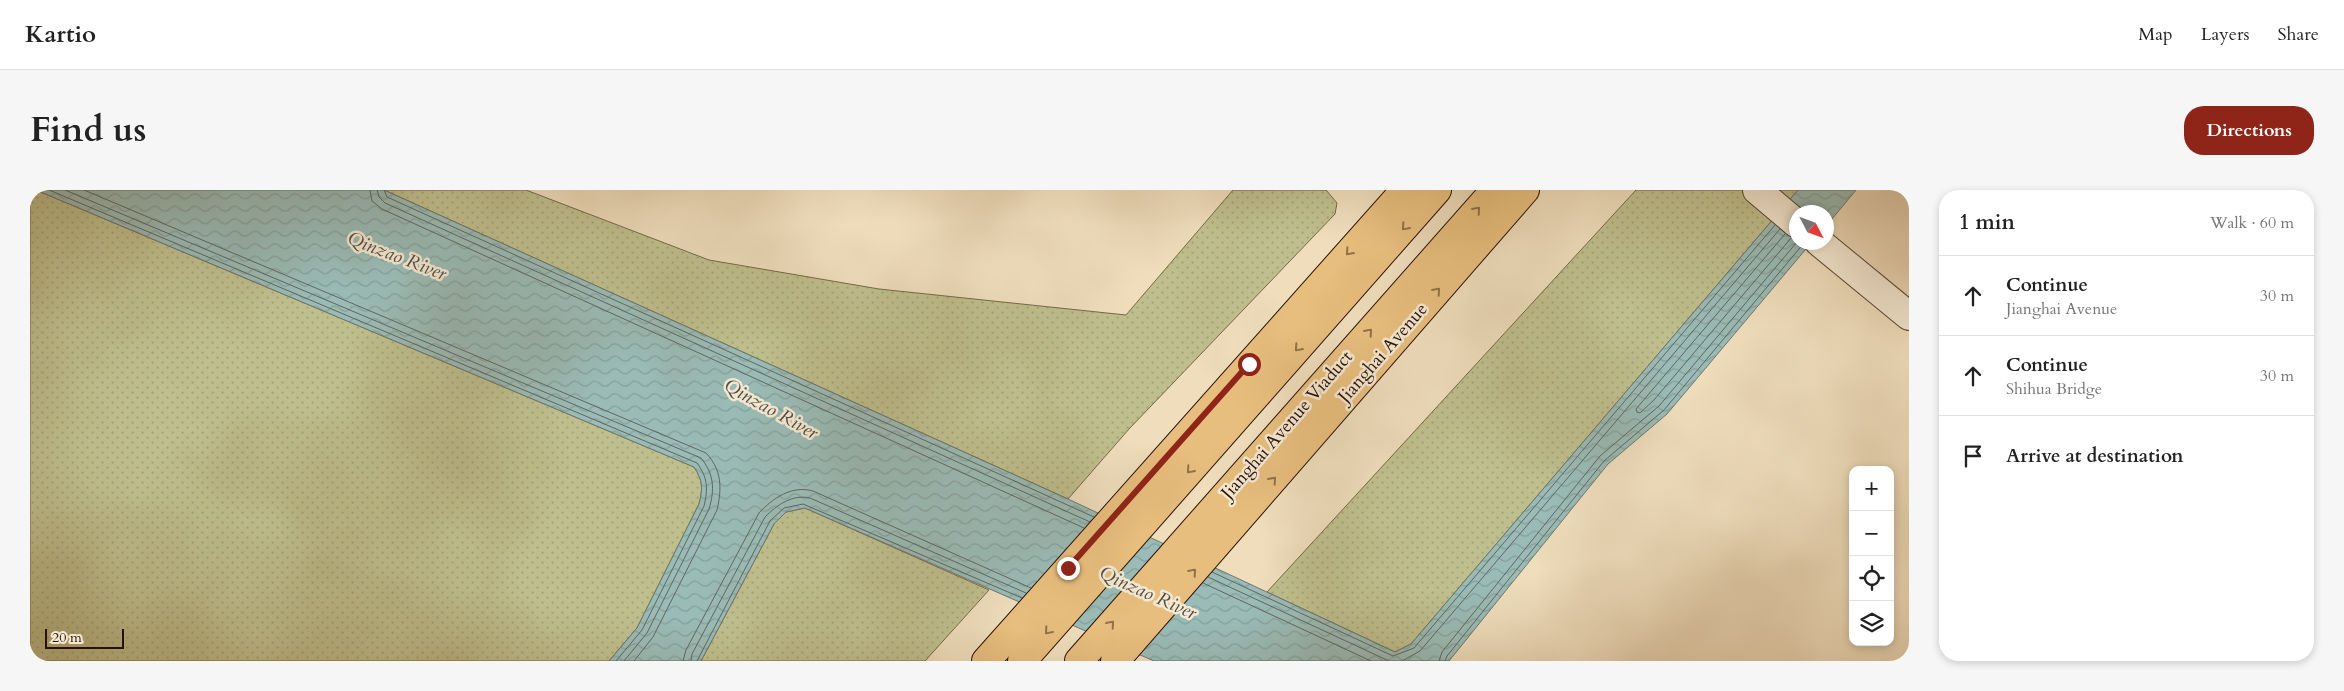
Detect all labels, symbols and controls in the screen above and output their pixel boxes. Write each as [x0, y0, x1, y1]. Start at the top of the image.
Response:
text: Kartio [25, 18, 96, 51]
text: Map [2138, 22, 2173, 47]
text: Layers [2201, 22, 2250, 47]
text: Share [2278, 22, 2319, 47]
text: Find us [30, 106, 146, 154]
button: Directions [2184, 106, 2314, 155]
north arrow [1789, 205, 1834, 250]
one-way arrow [1471, 207, 1480, 216]
text: 1 min [1959, 208, 2015, 237]
text: Walk · 60 m [2210, 212, 2294, 234]
one-way arrow [1402, 221, 1411, 230]
water label: Qinzao River [344, 225, 451, 287]
one-way arrow [1346, 247, 1355, 256]
text: Continue [2006, 272, 2088, 298]
icon: ahead [1959, 282, 1987, 310]
text: 30 m [2260, 285, 2294, 307]
one-way arrow [1432, 288, 1441, 297]
street label: Jianghai Avenue [1331, 298, 1433, 411]
text: Jianghai Avenue [2006, 298, 2117, 320]
one-way arrow [1363, 329, 1372, 338]
one-way arrow [1294, 343, 1303, 352]
street label: Jianghai Avenue Viaduct [1213, 345, 1359, 507]
text: Continue [2006, 352, 2088, 378]
route start [1238, 353, 1261, 376]
icon: ahead [1959, 362, 1987, 390]
text: 30 m [2260, 365, 2294, 387]
water label: Qinzao River [719, 372, 823, 446]
text: Shihua Bridge [2006, 378, 2102, 400]
icon: arrive [1959, 442, 1987, 470]
text: Arrive at destination [2006, 443, 2183, 469]
one-way arrow [1187, 465, 1196, 474]
map controls [1849, 466, 1894, 646]
button: + [1849, 466, 1894, 511]
one-way arrow [1268, 477, 1276, 486]
button: − [1849, 511, 1894, 556]
button: locate [1849, 556, 1894, 601]
route end [1057, 557, 1080, 580]
water label: Qinzao River [1095, 560, 1201, 626]
one-way arrow [1187, 568, 1196, 577]
button: layers [1849, 601, 1894, 646]
one-way arrow [1105, 621, 1114, 630]
scale bar [45, 626, 124, 649]
one-way arrow [1045, 626, 1054, 635]
text: 20 m [52, 628, 82, 647]

